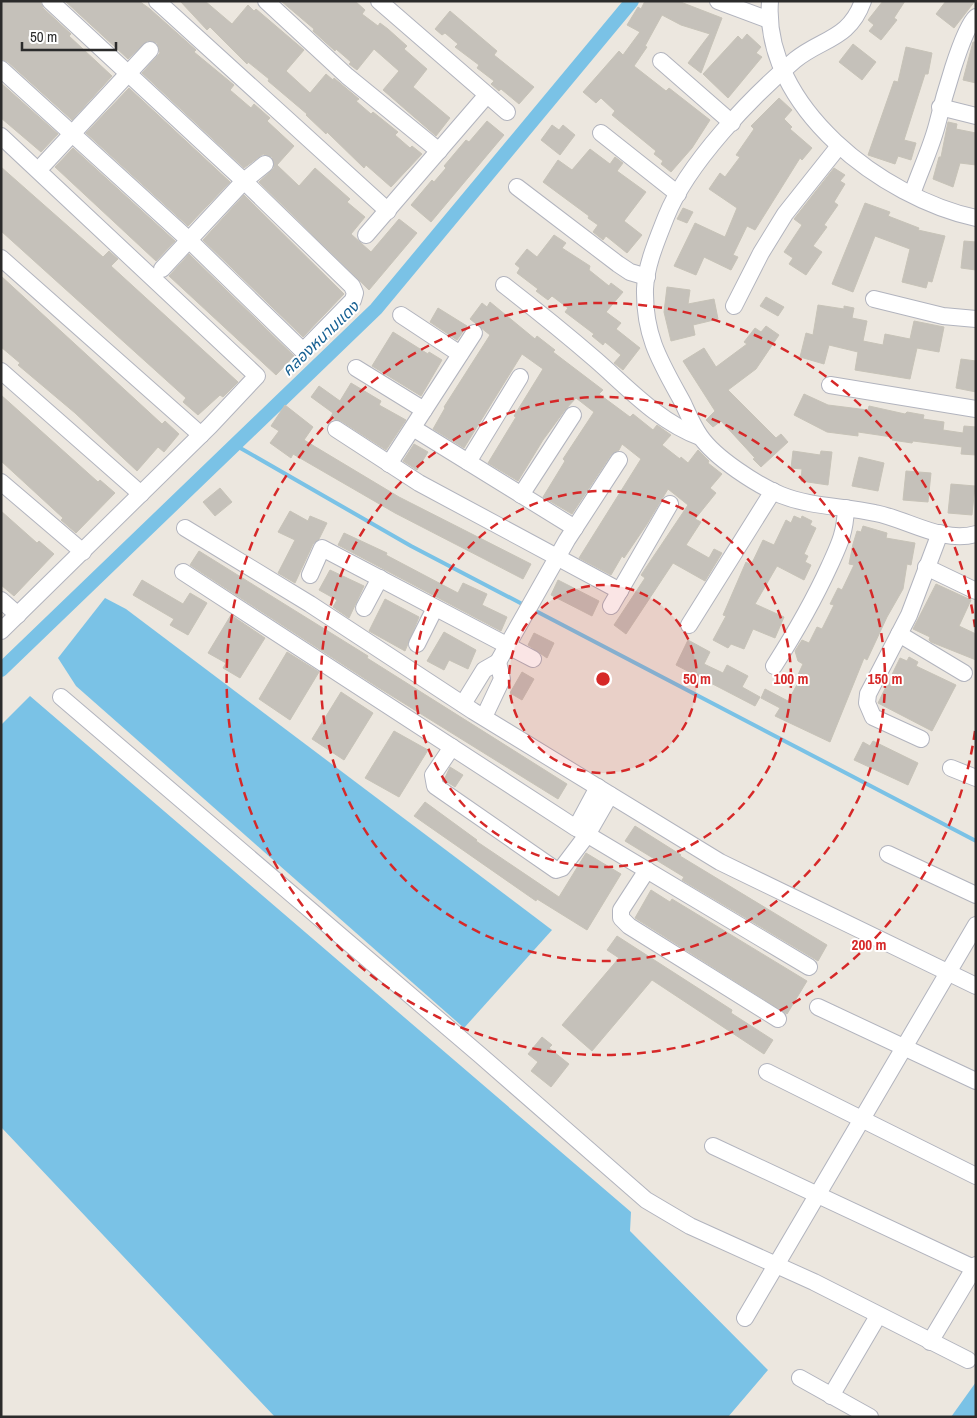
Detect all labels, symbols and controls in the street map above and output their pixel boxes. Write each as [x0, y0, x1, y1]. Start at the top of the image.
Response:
scale bar [22, 20, 116, 52]
text: 50 m [30, 26, 57, 47]
water label: คลองหนามแดง [277, 295, 364, 381]
text: 50 m [683, 668, 711, 689]
text: 100 m [774, 668, 808, 689]
text: 150 m [868, 668, 902, 689]
centre of rings [594, 670, 612, 688]
text: 200 m [852, 934, 886, 955]

